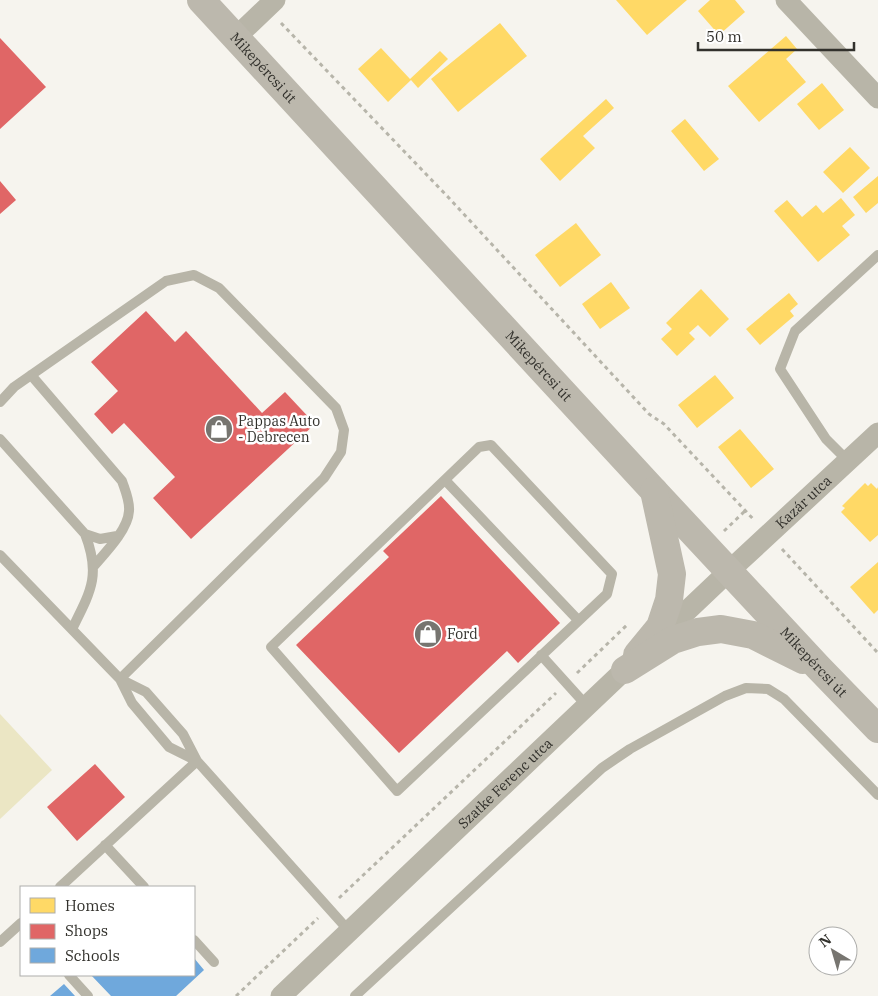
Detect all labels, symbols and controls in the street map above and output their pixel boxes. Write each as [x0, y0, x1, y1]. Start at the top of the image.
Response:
scale bar [698, 20, 854, 52]
text: 50 m [706, 27, 742, 46]
street label: Mikepércsi út [226, 28, 301, 107]
street label: Mikepércsi út [502, 327, 576, 405]
place label: Pappas Auto - Debrecen [238, 412, 320, 446]
shop icon: Pappas Auto - Debrecen [204, 414, 234, 444]
street label: Kazár utca [772, 471, 836, 532]
shop icon: Ford [413, 619, 443, 649]
street label: Mikepércsi út [776, 623, 851, 701]
place label: Ford [447, 625, 478, 643]
street label: Szatke Ferenc utca [454, 734, 557, 832]
legend [20, 886, 195, 976]
text: Homes [65, 896, 115, 915]
text: Shops [65, 921, 108, 940]
north arrow [808, 926, 858, 976]
text: N [815, 930, 835, 951]
text: Schools [65, 946, 120, 965]

